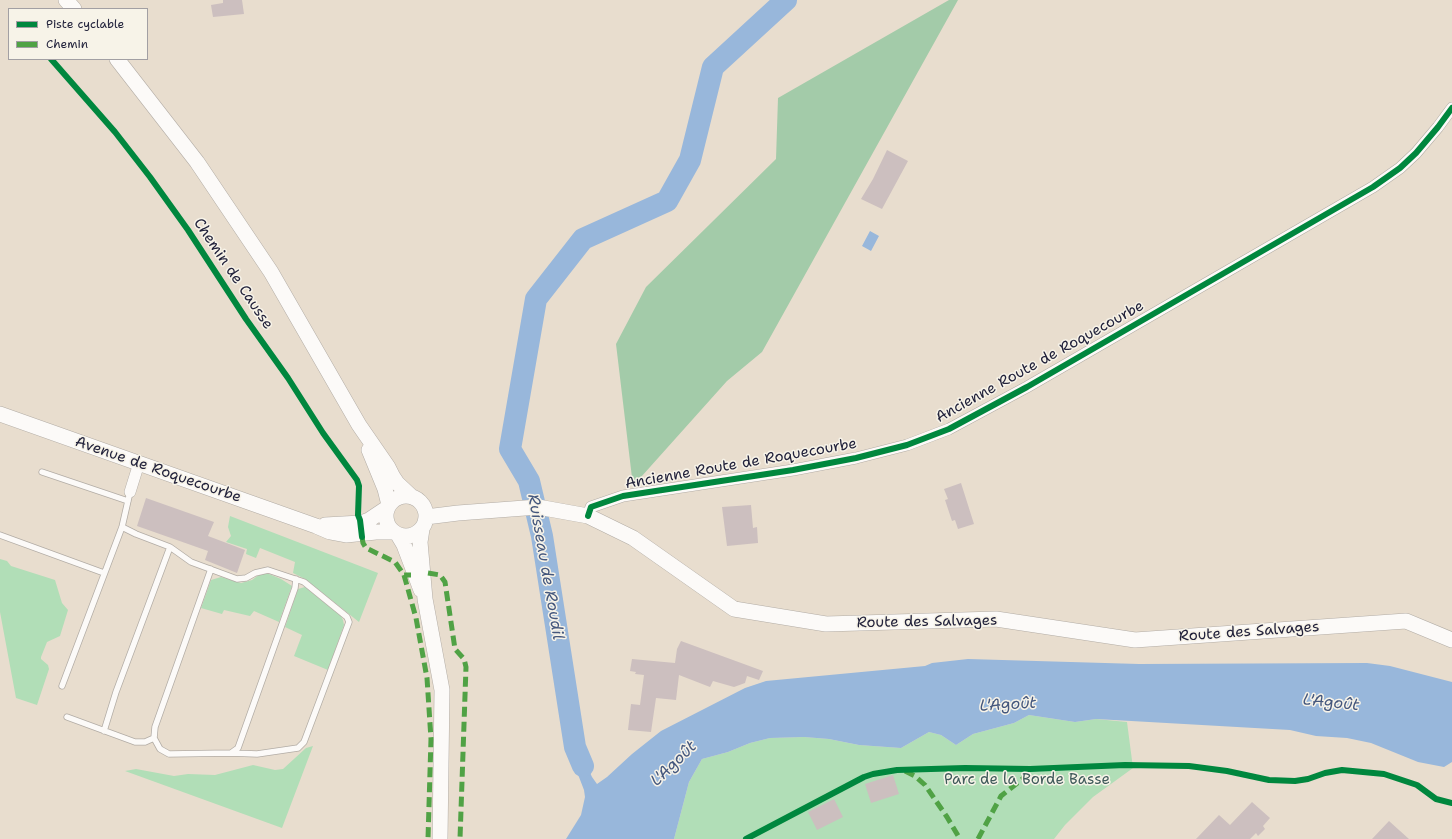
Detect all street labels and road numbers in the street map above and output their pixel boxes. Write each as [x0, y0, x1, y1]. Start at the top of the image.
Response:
street label: Chemin de Causse [189, 215, 277, 333]
street label: Ancienne Route de Roquecourbe [933, 297, 1147, 427]
street label: Avenue de Roquecourbe [73, 433, 243, 507]
street label: Ancienne Route de Roquecourbe [624, 435, 858, 493]
street label: Route des Salvages [856, 612, 998, 632]
street label: Route des Salvages [1178, 618, 1320, 646]

